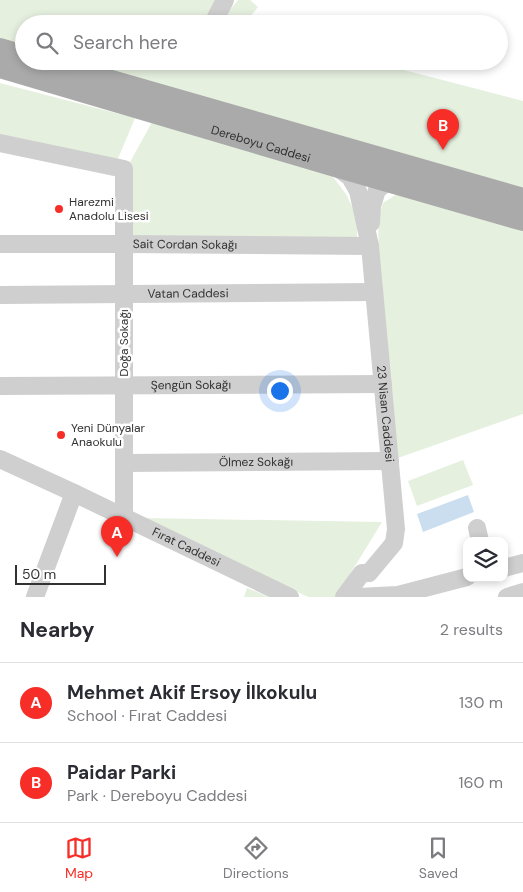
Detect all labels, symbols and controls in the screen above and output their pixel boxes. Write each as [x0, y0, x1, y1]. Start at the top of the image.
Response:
search box [15, 15, 508, 70]
icon: search [33, 29, 61, 57]
text: Search here [73, 30, 178, 55]
pin: B [427, 109, 459, 150]
street label: Dereboyu Caddesi [209, 122, 313, 166]
place label: Harezmi Anadolu Lisesi [69, 194, 149, 224]
marker: Harezmi Anadolu Lisesi [53, 203, 65, 215]
street label: Sait Cordan Sokağı [133, 236, 237, 253]
street label: Vatan Caddesi [147, 285, 229, 302]
street label: Doğa Sokağı [116, 309, 132, 377]
street label: 23 Nisan Caddesi [373, 365, 398, 463]
street label: Şengün Sokağı [151, 377, 231, 393]
your location [267, 378, 293, 404]
place label: Yeni Dünyalar Anaokulu [71, 420, 146, 450]
marker: Yeni Dünyalar Anaokulu [55, 429, 67, 441]
street label: Ölmez Sokağı [219, 454, 293, 470]
pin: A [101, 516, 133, 557]
street label: Fırat Caddesi [150, 524, 223, 570]
map controls [463, 537, 508, 582]
button: layers [463, 537, 508, 582]
scale bar [15, 562, 106, 585]
text: 50 m [22, 565, 56, 583]
text: Nearby [20, 616, 94, 644]
text: 2 results [440, 619, 503, 640]
text: Mehmet Akif Ersoy İlkokulu [67, 680, 317, 705]
text: A [30, 692, 42, 713]
text: 130 m [459, 692, 503, 713]
text: School · Fırat Caddesi [67, 705, 227, 726]
text: Paidar Parki [67, 760, 176, 785]
text: B [31, 772, 41, 793]
text: 160 m [459, 772, 503, 793]
text: Park · Dereboyu Caddesi [67, 785, 247, 806]
tab: Map [65, 834, 93, 882]
tab: Directions [223, 834, 289, 882]
tab: Saved [419, 834, 458, 882]

